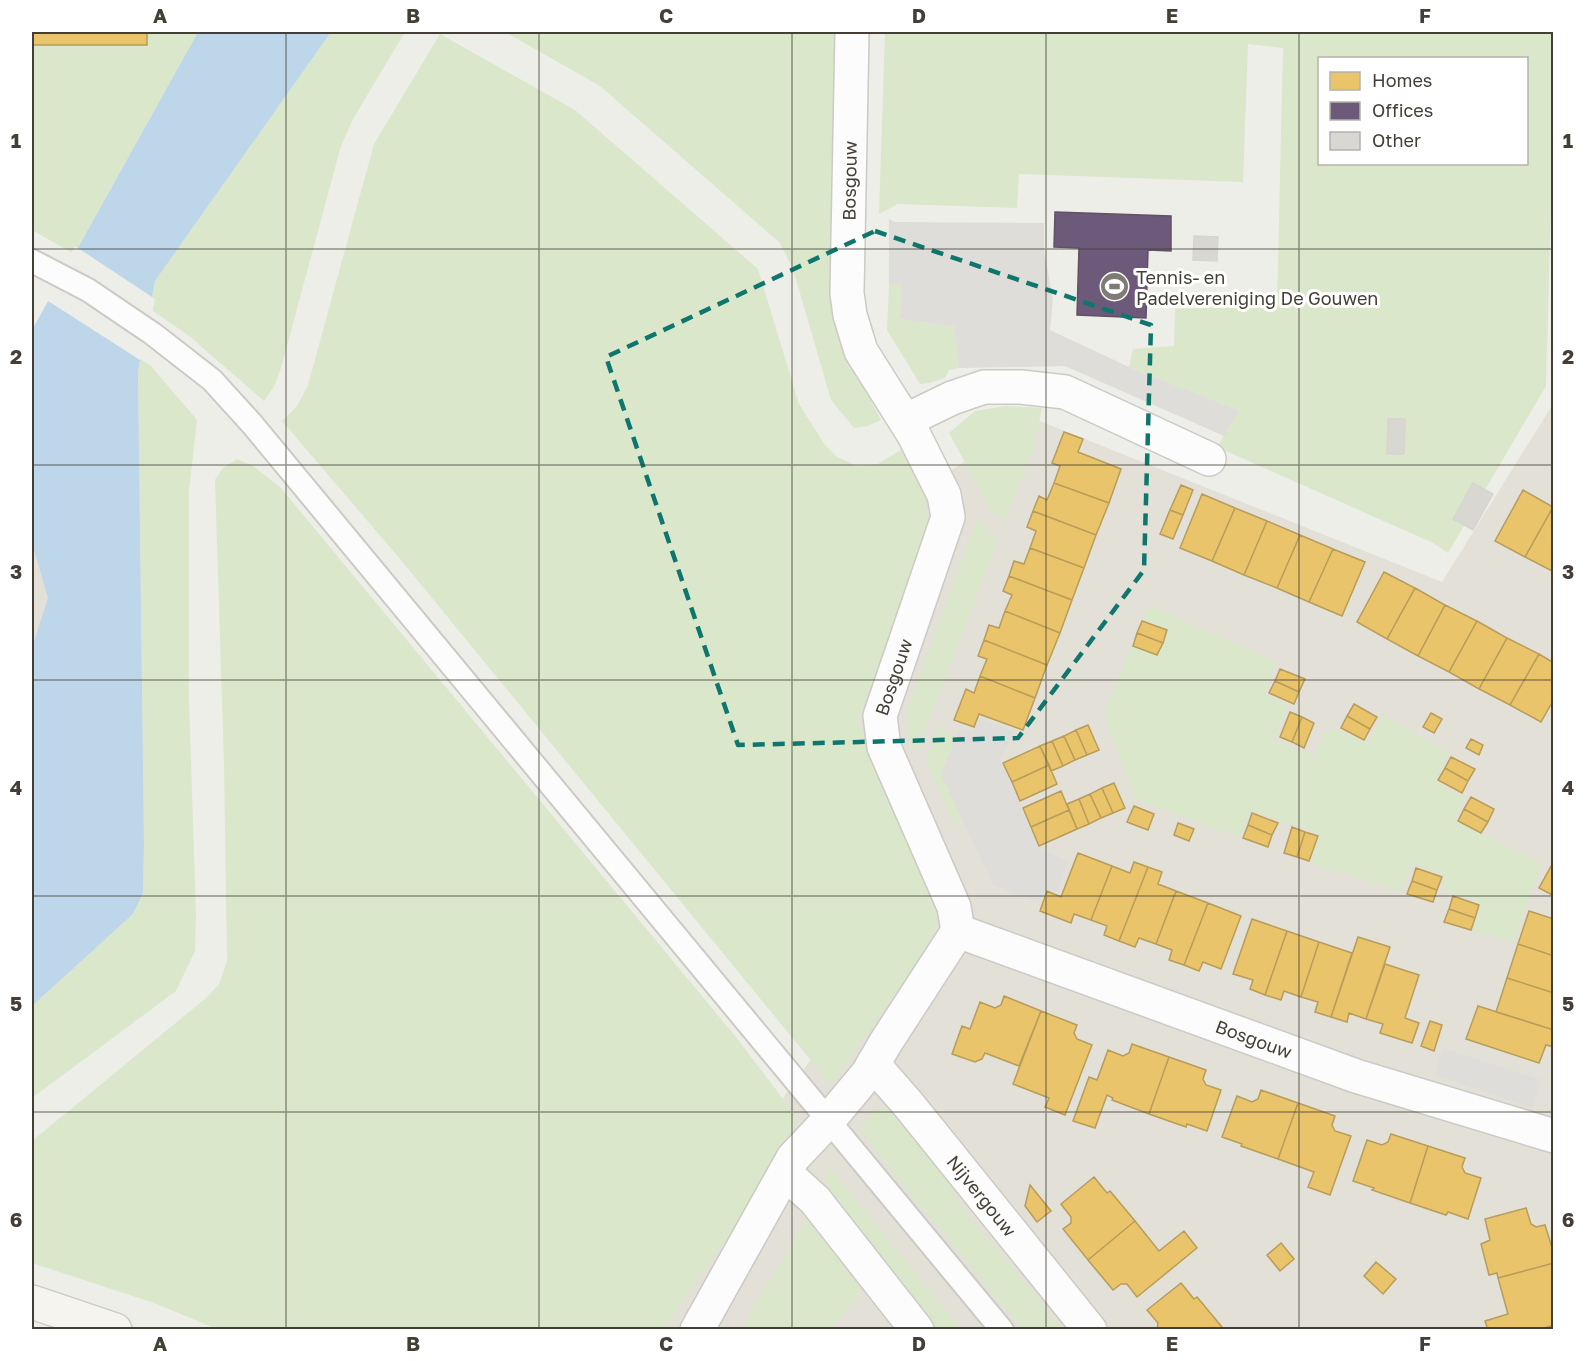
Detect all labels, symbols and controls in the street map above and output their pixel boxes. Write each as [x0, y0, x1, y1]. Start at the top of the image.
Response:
text: A [153, 3, 167, 27]
text: B [406, 3, 420, 27]
text: C [659, 3, 673, 27]
text: D [912, 3, 926, 27]
text: E [1166, 3, 1178, 27]
text: F [1419, 3, 1431, 27]
legend [1318, 57, 1528, 165]
text: Homes [1372, 69, 1432, 91]
text: Offices [1372, 99, 1433, 121]
text: 1 [11, 128, 21, 152]
text: 1 [1563, 128, 1573, 152]
text: Other [1372, 129, 1421, 151]
street label: Bosgouw [837, 140, 861, 221]
place label: Tennis- en Padelvereniging De Gouwen [1136, 266, 1378, 309]
sports icon: Tennis- en Padelvereniging De Gouwen [1099, 271, 1131, 303]
text: 2 [10, 344, 22, 368]
text: 2 [1562, 344, 1574, 368]
text: 3 [10, 559, 22, 583]
text: 3 [1562, 559, 1574, 583]
street label: Bosgouw [870, 635, 917, 718]
text: 4 [10, 775, 22, 799]
text: 4 [1562, 775, 1574, 799]
text: 5 [10, 991, 22, 1015]
text: 5 [1562, 991, 1574, 1015]
street label: Bosgouw [1213, 1015, 1296, 1063]
street label: Nijvergouw [943, 1151, 1021, 1241]
text: 6 [10, 1207, 22, 1231]
text: 6 [1562, 1207, 1574, 1231]
text: A [153, 1331, 167, 1355]
text: B [406, 1331, 420, 1355]
text: C [659, 1331, 673, 1355]
text: D [912, 1331, 926, 1355]
text: E [1166, 1331, 1178, 1355]
text: F [1419, 1331, 1431, 1355]

